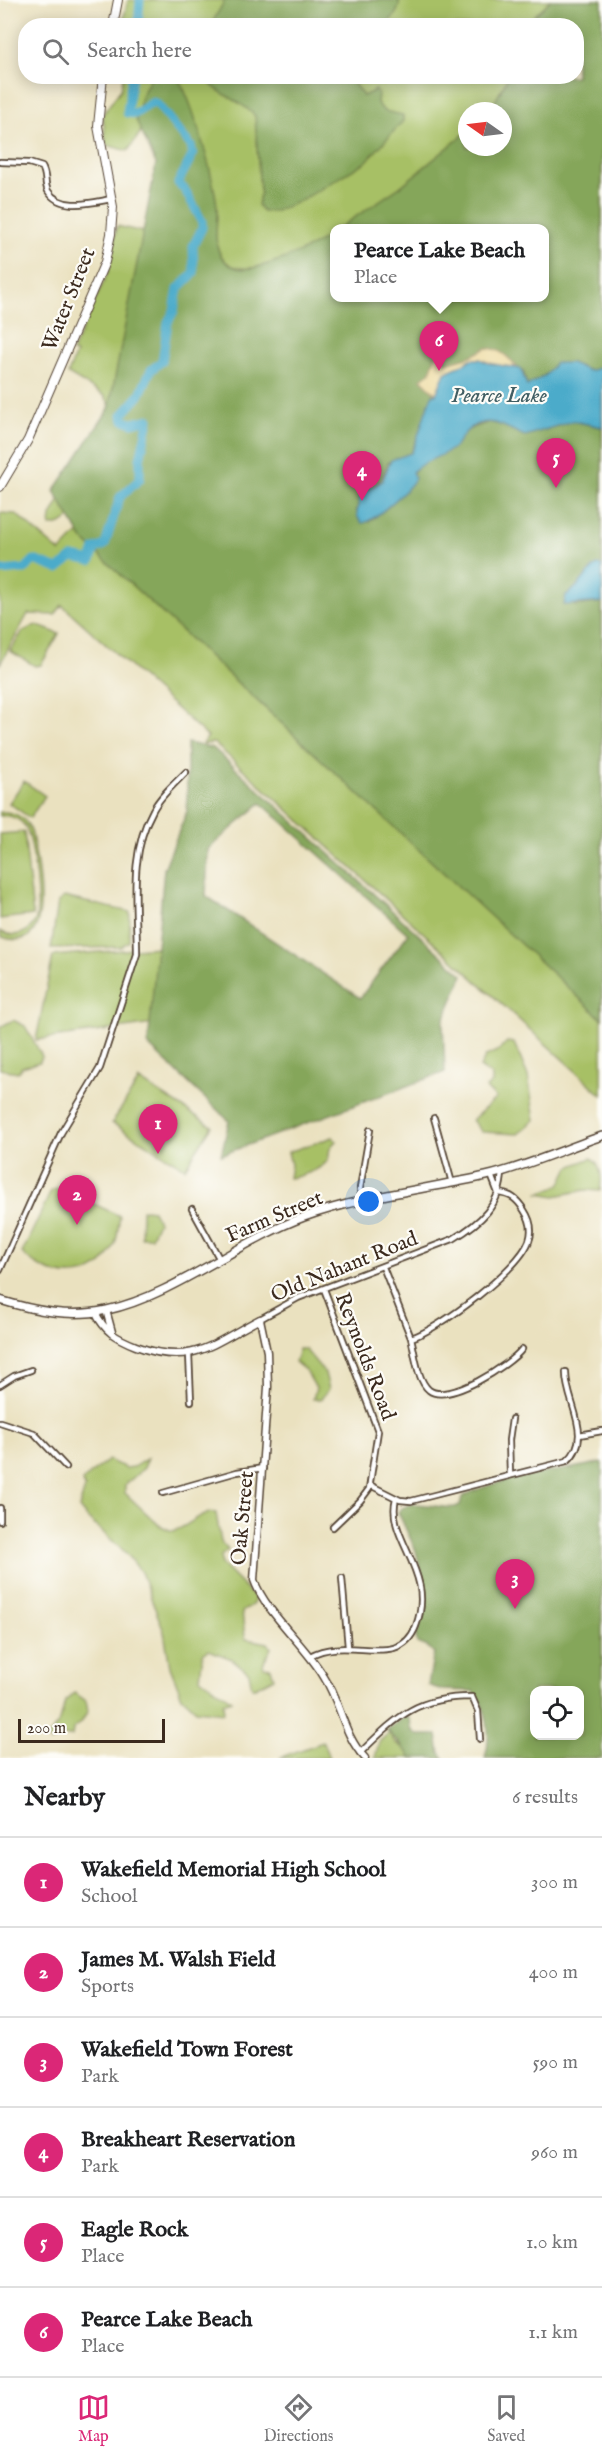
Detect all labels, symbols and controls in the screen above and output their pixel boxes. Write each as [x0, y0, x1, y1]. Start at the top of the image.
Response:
search box [18, 18, 584, 84]
icon: search [39, 35, 72, 68]
text: Search here [87, 37, 192, 65]
north arrow [458, 102, 512, 156]
popup [330, 224, 549, 302]
text: Pearce Lake Beach [354, 237, 525, 265]
street label: Water Street [36, 244, 102, 355]
text: Place [354, 265, 397, 290]
pin: 6 [420, 322, 458, 371]
water label: Pearce Lake [451, 382, 548, 410]
pin: 5 [536, 438, 576, 488]
pin: 4 [342, 452, 382, 501]
pin: 1 [138, 1104, 178, 1154]
pin: 2 [58, 1176, 97, 1225]
street label: Farm Street [222, 1185, 327, 1250]
your location [354, 1187, 383, 1216]
street label: Old Nahant Road [267, 1225, 423, 1309]
street label: Reynolds Road [328, 1289, 402, 1425]
street label: Oak Street [226, 1470, 261, 1566]
pin: 3 [496, 1560, 534, 1609]
map controls [530, 1686, 584, 1740]
button: locate [530, 1686, 584, 1740]
scale bar [18, 1716, 165, 1744]
text: 200 m [27, 1719, 66, 1739]
text: Nearby [24, 1781, 105, 1814]
text: 6 results [512, 1785, 578, 1810]
text: Wakefield Memorial High School [81, 1856, 386, 1884]
text: 1 [40, 1870, 47, 1895]
text: 300 m [531, 1870, 578, 1895]
text: School [81, 1884, 137, 1909]
text: James M. Walsh Field [81, 1946, 276, 1974]
text: 2 [39, 1960, 48, 1985]
text: 400 m [529, 1960, 578, 1985]
text: Sports [81, 1974, 134, 1999]
text: Wakefield Town Forest [81, 2036, 293, 2064]
text: 3 [40, 2050, 47, 2075]
text: 590 m [532, 2050, 578, 2075]
text: Park [81, 2064, 119, 2089]
text: Breakheart Reservation [81, 2126, 295, 2154]
text: 4 [39, 2140, 48, 2165]
text: 960 m [531, 2140, 578, 2165]
text: Park [81, 2154, 119, 2179]
text: Eagle Rock [81, 2216, 188, 2244]
text: 5 [40, 2230, 47, 2255]
text: 1.0 km [526, 2230, 578, 2255]
text: Place [81, 2244, 124, 2269]
text: Pearce Lake Beach [81, 2306, 252, 2334]
text: 6 [39, 2320, 48, 2345]
text: 1.1 km [528, 2320, 578, 2345]
text: Place [81, 2334, 124, 2359]
tab: Map [77, 2391, 110, 2447]
tab: Directions [264, 2391, 333, 2447]
tab: Saved [487, 2391, 525, 2447]

